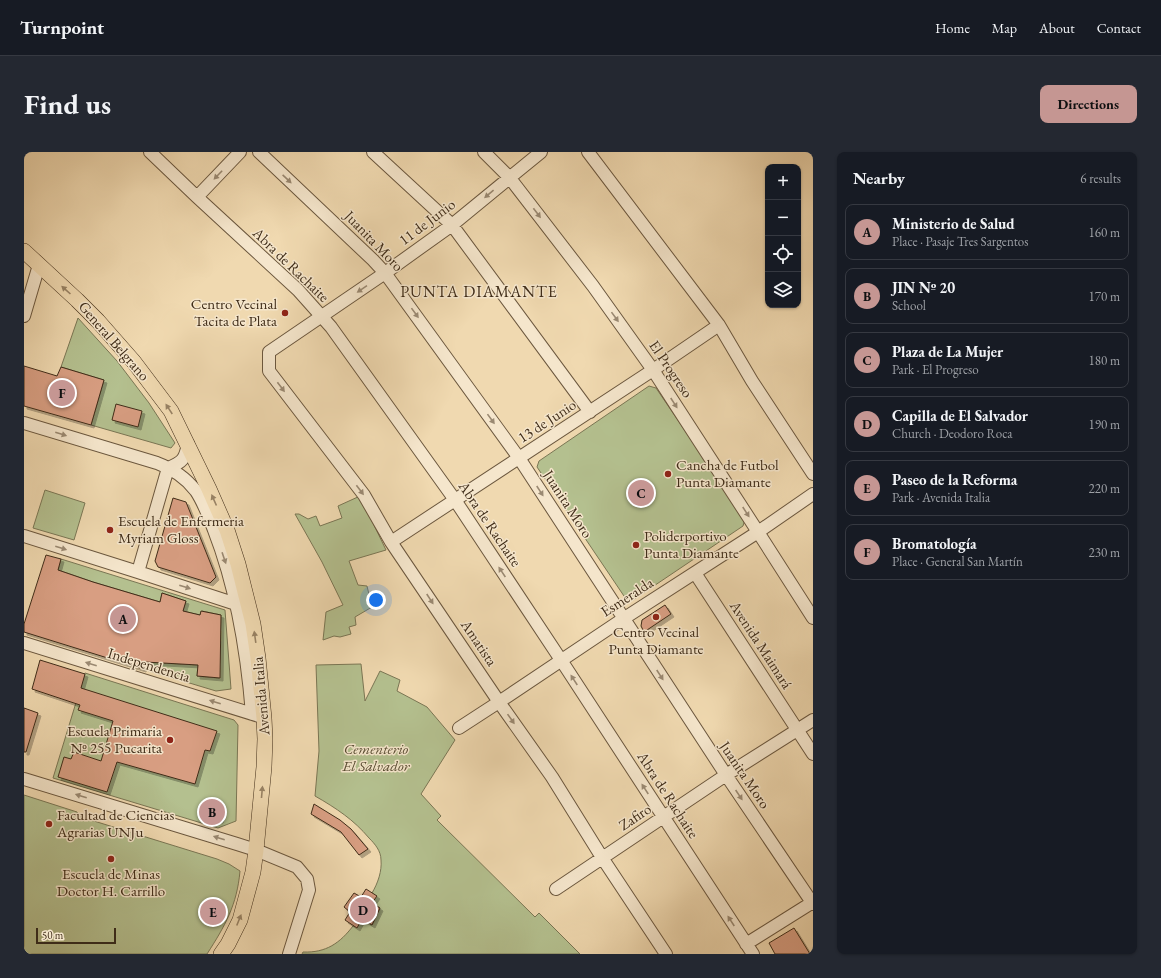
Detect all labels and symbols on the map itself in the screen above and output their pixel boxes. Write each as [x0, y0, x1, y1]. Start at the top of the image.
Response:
one-way arrow [214, 170, 223, 179]
one-way arrow [282, 174, 292, 183]
one-way arrow [483, 190, 494, 199]
street label: 11 de Junio [395, 194, 459, 249]
street label: Juanita Moro [339, 205, 408, 275]
one-way arrow [533, 208, 541, 218]
street label: Abra de Rachaite [248, 223, 334, 306]
district label: PUNTA DIAMANTE [400, 281, 558, 302]
one-way arrow [61, 285, 71, 295]
one-way arrow [357, 285, 367, 293]
place label: Centro Vecinal Tacita de Plata [191, 294, 277, 330]
street label: General Belgrano [75, 297, 154, 384]
marker: Centro Vecinal Tacita de Plata [280, 308, 290, 318]
one-way arrow [410, 308, 419, 319]
one-way arrow [611, 312, 619, 322]
street label: El Progreso [645, 336, 698, 401]
pin: F [49, 378, 75, 408]
one-way arrow [277, 381, 286, 392]
street label: 13 de Junio [514, 395, 580, 446]
one-way arrow [671, 397, 678, 409]
one-way arrow [165, 404, 173, 415]
one-way arrow [486, 413, 495, 424]
one-way arrow [56, 431, 68, 437]
place label: Cancha de Futbol Punta Diamante [676, 455, 779, 491]
street label: Juanita Moro [538, 464, 597, 541]
marker: Cancha de Futbol Punta Diamante [663, 469, 673, 479]
street label: Abra de Rachaite [454, 476, 526, 570]
pin: C [628, 478, 654, 508]
one-way arrow [356, 485, 364, 495]
one-way arrow [537, 485, 544, 497]
one-way arrow [211, 494, 217, 505]
one-way arrow [742, 506, 749, 518]
place label: Escuela de Enfermeria Myriam Gloss [118, 511, 244, 547]
marker: Escuela de Enfermeria Myriam Gloss [105, 525, 115, 535]
place label: Poliderportivo Punta Diamante [644, 526, 739, 562]
marker: Poliderportivo Punta Diamante [631, 540, 641, 550]
one-way arrow [56, 545, 68, 551]
one-way arrow [221, 552, 227, 564]
one-way arrow [498, 566, 506, 577]
street label: Esmeralda [597, 573, 657, 621]
one-way arrow [179, 584, 191, 590]
your location [366, 590, 386, 610]
one-way arrow [426, 594, 434, 604]
street label: Avenida Maimará [725, 596, 797, 692]
pin: A [110, 604, 136, 634]
marker: Centro Vecinal Punta Diamante [651, 612, 661, 622]
street label: Amatista [456, 615, 502, 670]
place label: Centro Vecinal Punta Diamante [609, 622, 704, 658]
one-way arrow [252, 631, 258, 644]
street label: Independencia [106, 643, 193, 686]
street label: Avenida Italia [248, 656, 273, 737]
one-way arrow [84, 661, 96, 667]
one-way arrow [656, 669, 664, 680]
one-way arrow [570, 675, 578, 685]
one-way arrow [208, 699, 220, 705]
one-way arrow [507, 713, 515, 724]
place label: Escuela Primaria Nº 255 Pucarita [67, 721, 162, 757]
marker: Escuela Primaria Nº 255 Pucarita [165, 735, 175, 745]
street label: Juanita Moro [715, 736, 775, 812]
park label: Cementerio El Salvador [342, 739, 411, 775]
street label: Abra de Rachaite [633, 747, 703, 842]
one-way arrow [641, 784, 649, 794]
one-way arrow [258, 786, 265, 798]
one-way arrow [735, 790, 743, 800]
one-way arrow [75, 793, 87, 799]
pin: B [199, 797, 225, 827]
street label: Zafiro [615, 799, 655, 834]
place label: Facultad de Ciencias Agrarias UNJu [56, 805, 174, 841]
marker: Facultad de Ciencias Agrarias UNJu [44, 819, 54, 829]
one-way arrow [213, 835, 225, 841]
marker: Escuela de Minas Doctor H. Carrillo [106, 854, 116, 864]
place label: Escuela de Minas Doctor H. Carrillo [57, 864, 165, 900]
pin: D [350, 895, 376, 925]
pin: E [200, 897, 226, 927]
one-way arrow [237, 913, 243, 925]
one-way arrow [727, 916, 735, 927]
scale bar [36, 926, 116, 945]

